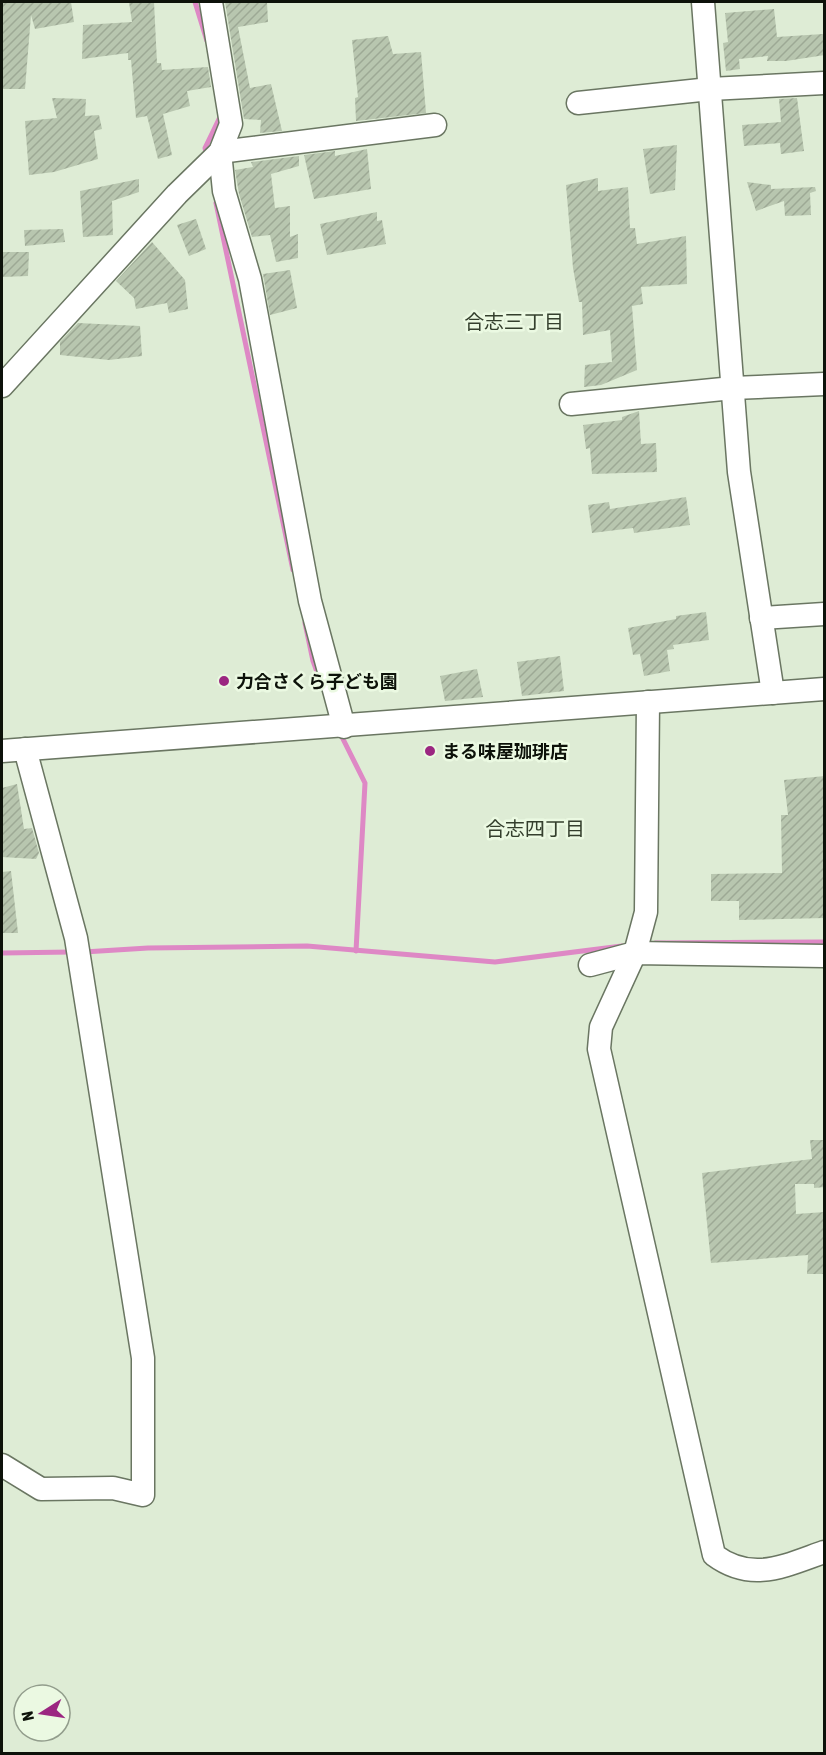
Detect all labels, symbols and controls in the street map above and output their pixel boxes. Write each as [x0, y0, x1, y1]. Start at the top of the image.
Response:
district label: 合志三丁目 [464, 310, 564, 333]
place label: 力合さくら子ども園 [236, 671, 398, 692]
marker: 力合さくら子ども園 [217, 674, 231, 688]
place label: まる味屋珈琲店 [442, 741, 568, 762]
marker: まる味屋珈琲店 [423, 744, 437, 758]
district label: 合志四丁目 [485, 817, 585, 840]
north arrow [12, 1683, 72, 1743]
text: N [18, 1710, 37, 1723]

